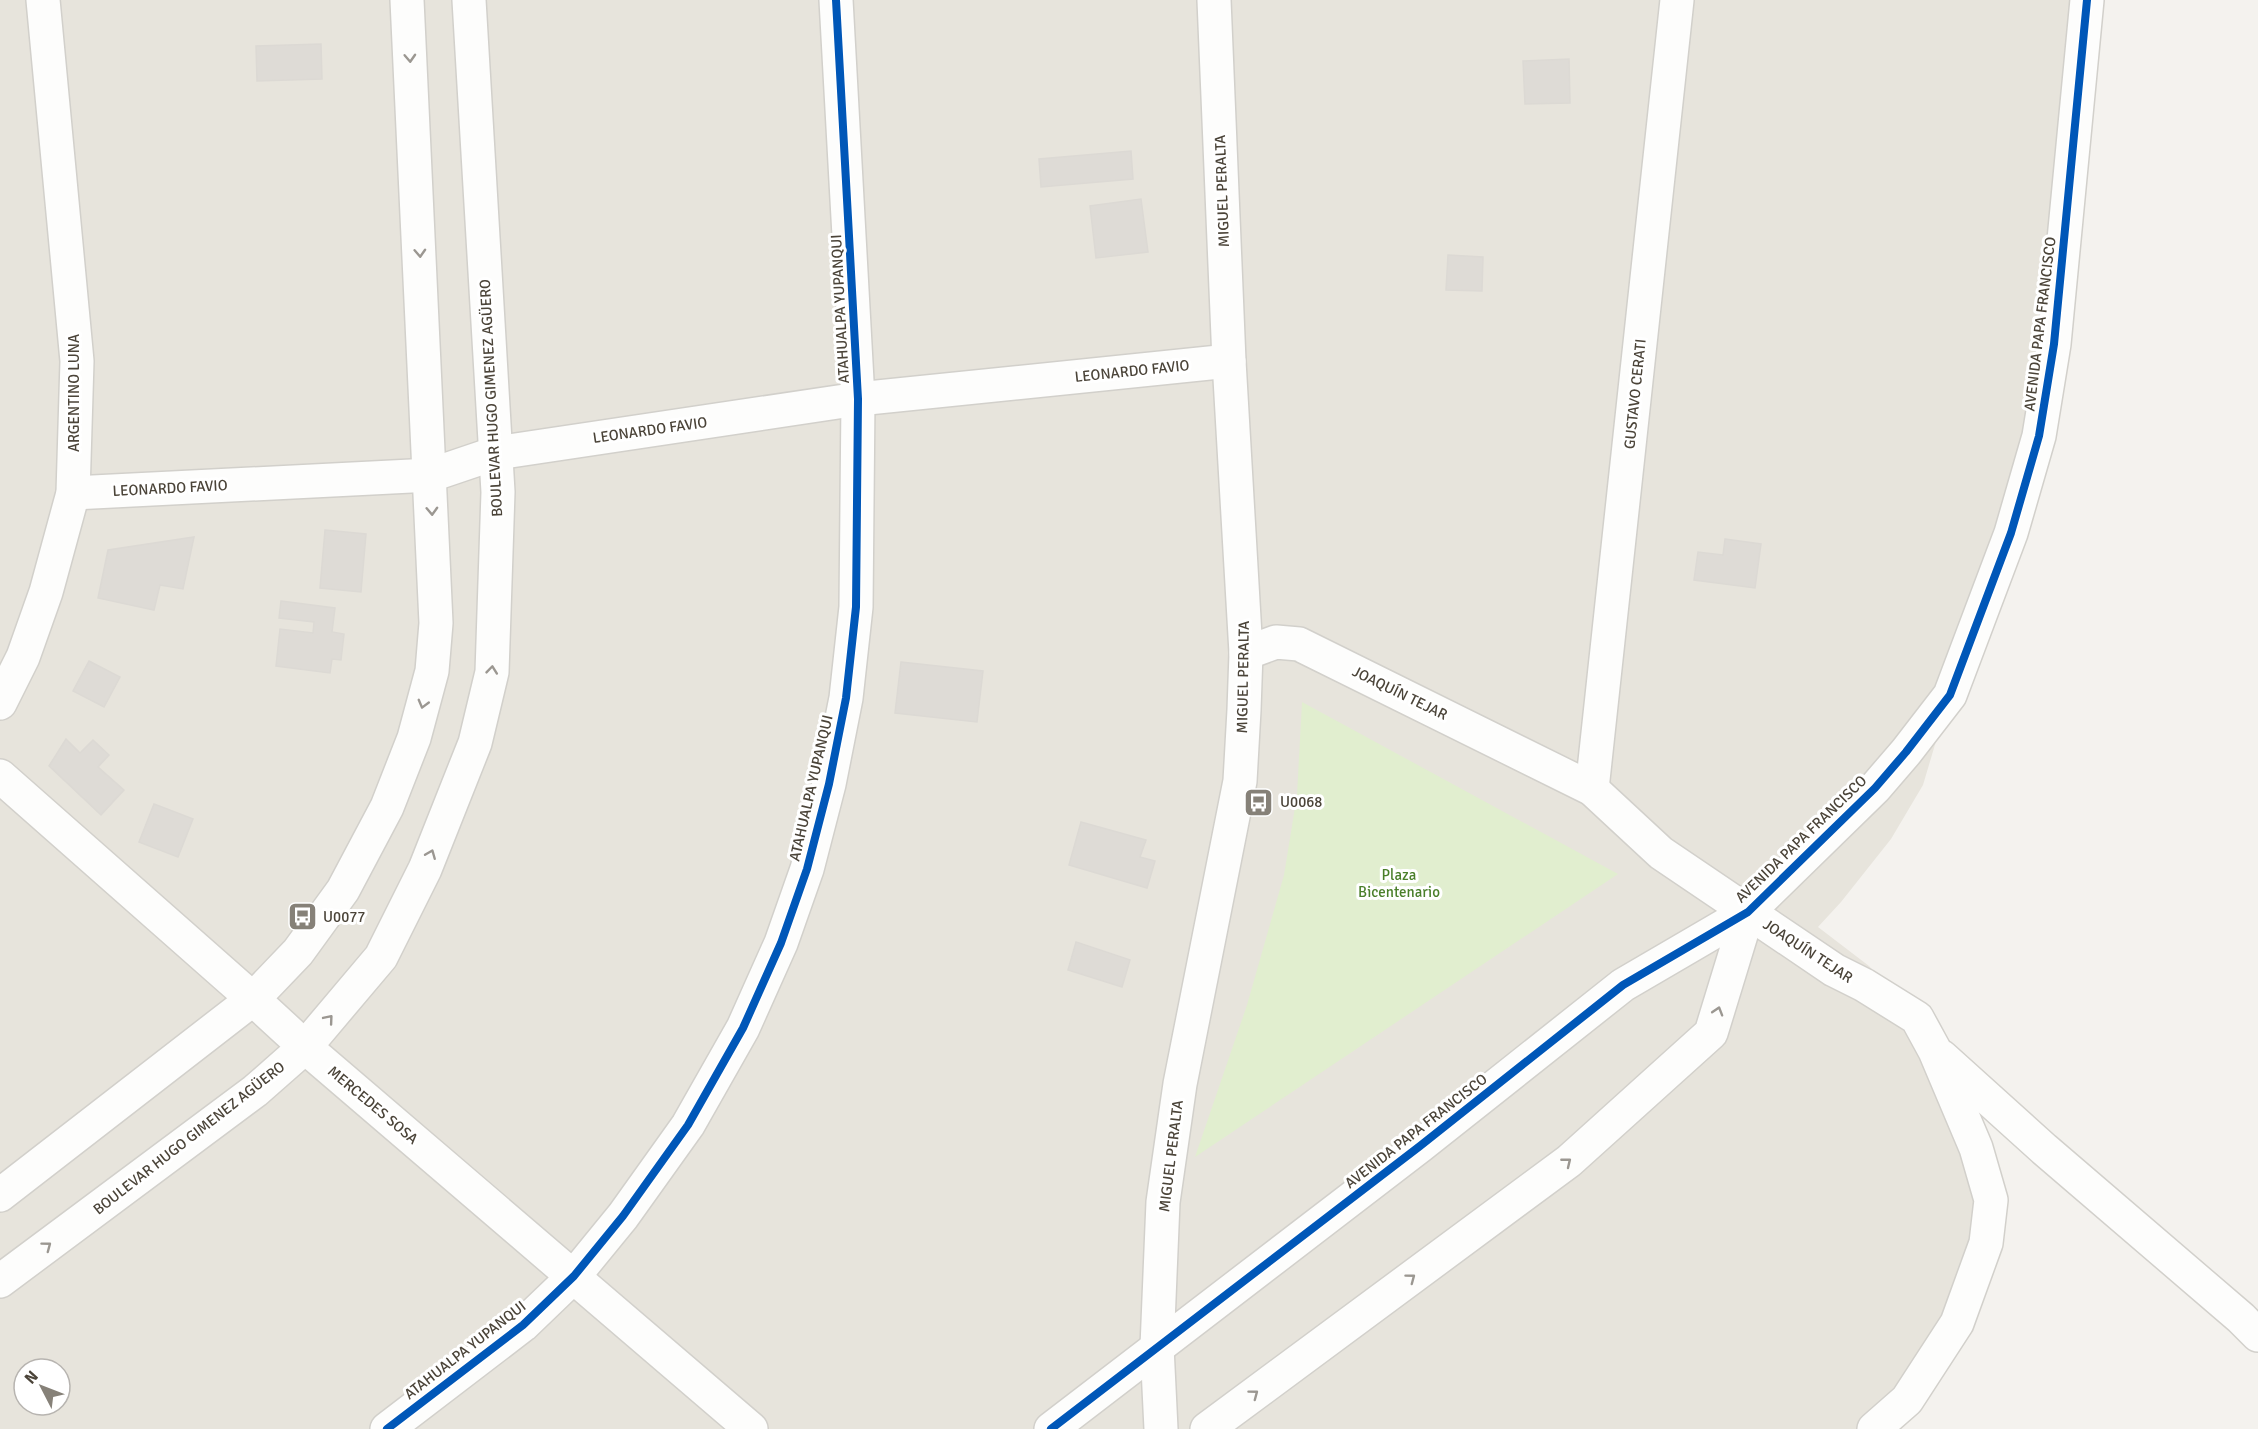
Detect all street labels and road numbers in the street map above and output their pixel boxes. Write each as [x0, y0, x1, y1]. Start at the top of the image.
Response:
street label: MIGUEL PERALTA [1211, 134, 1233, 248]
street label: ATAHUALPA YUPANQUI [827, 234, 853, 384]
street label: AVENIDA PAPA FRANCISCO [2020, 236, 2060, 412]
street label: BOULEVAR HUGO GIMENEZ AGÜERO [476, 279, 506, 517]
street label: ARGENTINO LUNA [65, 334, 83, 452]
street label: GUSTAVO CERATI [1620, 338, 1650, 450]
street label: LEONARDO FAVIO [1074, 356, 1190, 386]
street label: LEONARDO FAVIO [592, 413, 709, 447]
street label: LEONARDO FAVIO [112, 476, 228, 500]
street label: MIGUEL PERALTA [1233, 621, 1253, 733]
street label: JOAQUÍN TEJAR [1350, 661, 1451, 724]
street label: ATAHUALPA YUPANQUI [785, 713, 837, 863]
street label: AVENIDA PAPA FRANCISCO [1732, 771, 1871, 906]
street label: JOAQUÍN TEJAR [1760, 914, 1857, 987]
street label: BOULEVAR HUGO GIMENEZ AGÜERO [90, 1058, 288, 1218]
street label: MERCEDES SOSA [324, 1062, 422, 1148]
street label: AVENIDA PAPA FRANCISCO [1341, 1070, 1491, 1192]
street label: MIGUEL PERALTA [1155, 1099, 1187, 1213]
street label: ATAHUALPA YUPANQUI [401, 1297, 529, 1403]

